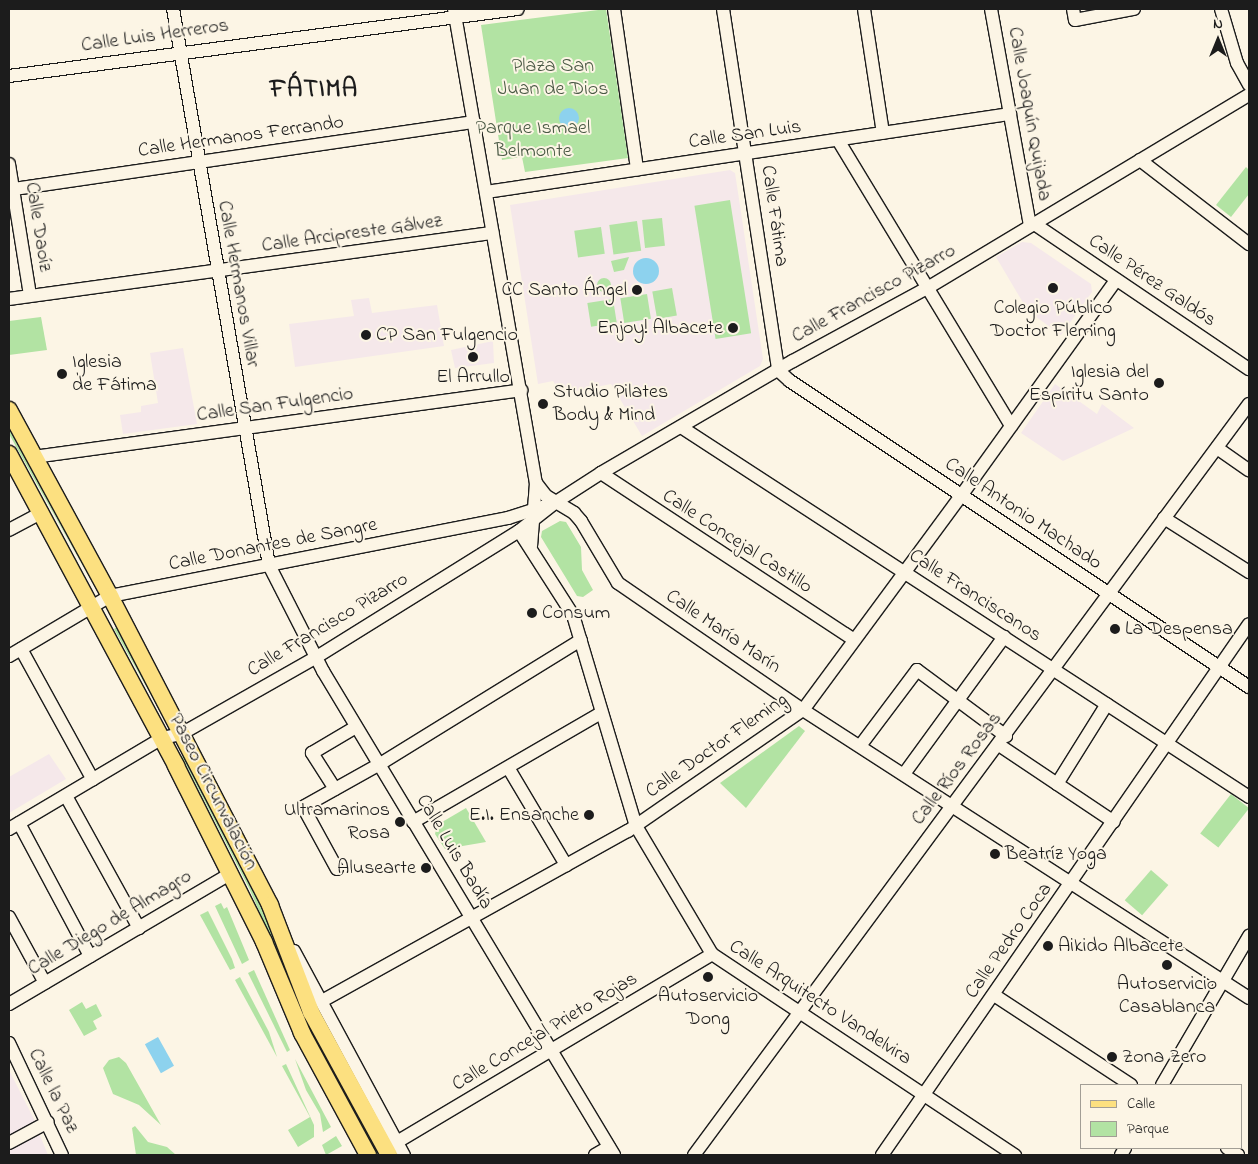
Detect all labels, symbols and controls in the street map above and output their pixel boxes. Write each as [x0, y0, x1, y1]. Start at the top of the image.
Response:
street label: Calle Luis Herreros [80, 14, 230, 58]
text: N [1213, 14, 1223, 35]
north arrow [1193, 15, 1243, 65]
street label: Calle Joaquín Quijada [1002, 25, 1056, 203]
park label: Plaza San Juan de Dios [498, 55, 608, 102]
district label: FÁTIMA [269, 75, 359, 105]
street label: Calle Hermanos Ferrando [137, 111, 345, 163]
street label: Calle San Luis [687, 115, 803, 155]
park label: Parque Ismael Belmonte [476, 116, 590, 163]
street label: Calle Fátima [755, 164, 793, 268]
street label: Calle Daoíz [19, 181, 57, 273]
street label: Calle Hermanos Villar [212, 199, 264, 369]
street label: Calle Arcipreste Gálvez [260, 209, 444, 259]
street label: Calle Pérez Galdós [1084, 229, 1220, 333]
street label: Calle Francisco Pizarro [788, 239, 960, 349]
place label: CC Santo Ángel [502, 278, 627, 302]
marker: Colegio Público Doctor Fleming [1047, 282, 1059, 294]
marker: CC Santo Ángel [631, 284, 643, 296]
place label: Colegio Público Doctor Fleming [990, 296, 1116, 343]
place label: Enjoy! Albacete [597, 316, 723, 340]
marker: Enjoy! Albacete [727, 322, 739, 334]
place label: CP San Fulgencio [376, 323, 518, 347]
marker: CP San Fulgencio [360, 329, 372, 341]
place label: Iglesia de Fátima [72, 350, 157, 397]
marker: El Arrullo [467, 351, 479, 363]
place label: Iglesia del Espíritu Santo [1029, 360, 1149, 407]
place label: El Arrullo [436, 365, 510, 389]
marker: Iglesia de Fátima [56, 368, 68, 380]
marker: Iglesia del Espíritu Santo [1153, 377, 1165, 389]
place label: Studio Pilates Body & Mind [553, 380, 668, 427]
street label: Calle San Fulgencio [195, 382, 355, 428]
marker: Studio Pilates Body & Mind [537, 398, 549, 410]
street label: Calle Antonio Machado [940, 452, 1106, 576]
street label: Calle Concejal Castillo [657, 485, 817, 599]
street label: Calle Donantes de Sangre [167, 513, 379, 577]
street label: Calle Franciscanos [904, 544, 1046, 648]
street label: Calle Francisco Pizarro [243, 567, 413, 683]
street label: Calle María Marín [661, 585, 785, 679]
place label: Consum [542, 601, 610, 625]
marker: Consum [526, 607, 538, 619]
place label: La Despensa [1125, 617, 1233, 641]
marker: La Despensa [1109, 623, 1121, 635]
street label: Calle Doctor Fleming [641, 688, 793, 804]
street label: Calle Ríos Rosas [907, 708, 1007, 830]
street label: Paseo Circunvalación [163, 710, 263, 874]
street label: Calle Luis Badía [410, 790, 498, 914]
place label: Ultramarinos Rosa [284, 798, 390, 845]
place label: E.I. Ensanche [469, 803, 579, 827]
marker: E.I. Ensanche [583, 809, 595, 821]
marker: Ultramarinos Rosa [394, 816, 406, 828]
place label: Beatríz Yoga [1005, 842, 1107, 866]
marker: Beatríz Yoga [989, 848, 1001, 860]
place label: Alusearte [337, 856, 416, 880]
marker: Alusearte [420, 862, 432, 874]
street label: Calle Diego de Almagro [24, 865, 196, 981]
street label: Calle Pedro Coca [960, 879, 1058, 1003]
place label: Aikido Albacete [1058, 934, 1183, 958]
street label: Calle Arquitecto Vandelvira [724, 935, 916, 1071]
marker: Aikido Albacete [1042, 940, 1054, 952]
marker: Autoservicio Casablanca [1161, 959, 1173, 971]
street label: Calle Concejal Prieto Rojas [448, 967, 642, 1097]
marker: Autoservicio Dong [702, 971, 714, 983]
place label: Autoservicio Casablanca [1117, 973, 1217, 1020]
place label: Autoservicio Dong [658, 985, 758, 1032]
street label: Calle la Paz [22, 1045, 84, 1137]
place label: Zona Zero [1122, 1045, 1206, 1069]
marker: Zona Zero [1106, 1051, 1118, 1063]
legend [1080, 1084, 1243, 1149]
text: Calle [1127, 1093, 1155, 1115]
text: Parque [1127, 1118, 1169, 1140]

